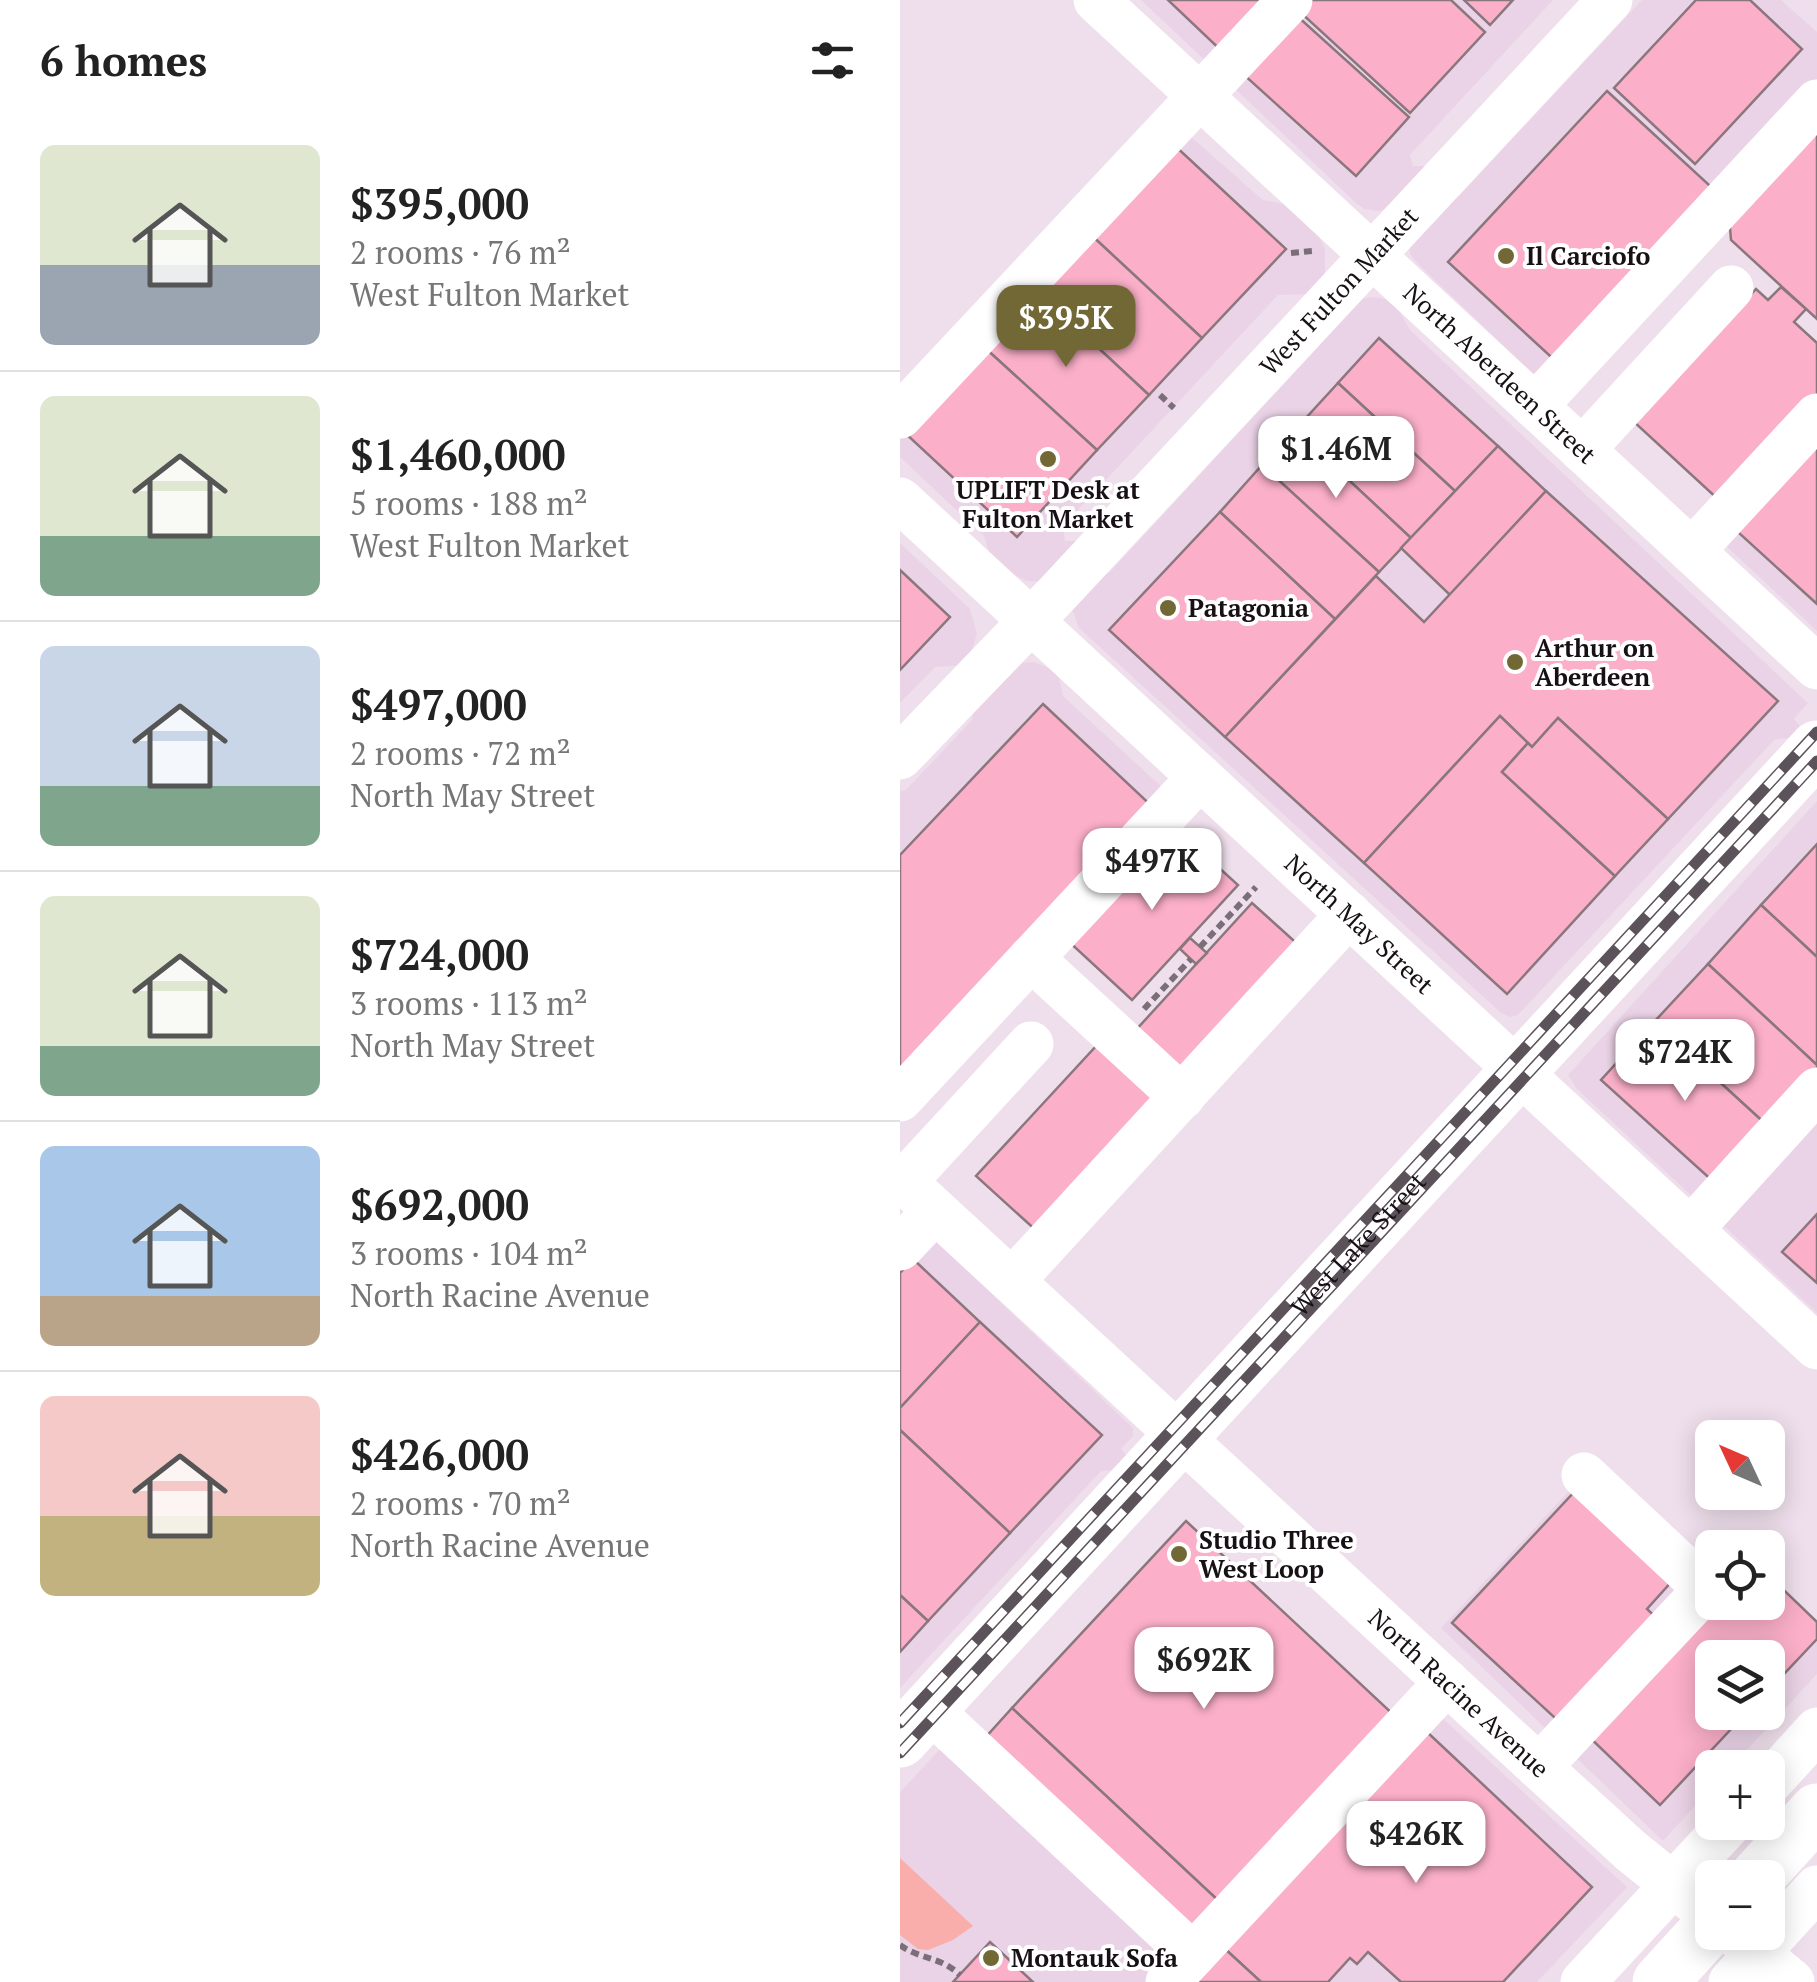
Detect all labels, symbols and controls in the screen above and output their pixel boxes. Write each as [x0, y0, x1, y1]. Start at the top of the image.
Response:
text: 6 homes [40, 32, 207, 88]
icon: filters [805, 33, 860, 88]
text: $395,000 [350, 175, 529, 231]
icon: home [120, 185, 240, 305]
street label: West Fulton Market [1252, 200, 1425, 382]
text: 2 rooms · 76 m² [350, 231, 571, 273]
place label: Il Carciofo [1526, 239, 1651, 272]
marker: Il Carciofo [1495, 245, 1517, 267]
text: West Fulton Market [350, 273, 629, 315]
street label: North Aberdeen Street [1397, 276, 1603, 470]
pin: $395K [996, 285, 1136, 370]
text: $395K [1018, 296, 1114, 338]
pin: $1.46M [1255, 416, 1417, 501]
text: $1,460,000 [350, 426, 566, 482]
text: $1.46M [1280, 427, 1392, 469]
icon: home [120, 436, 240, 556]
marker: UPLIFT Desk at Fulton Market [1037, 448, 1059, 470]
place label: UPLIFT Desk at Fulton Market [956, 473, 1140, 535]
text: 5 rooms · 188 m² [350, 482, 588, 524]
text: West Fulton Market [350, 524, 629, 566]
place label: Patagonia [1188, 591, 1309, 624]
marker: Patagonia [1157, 597, 1179, 619]
place label: Arthur on Aberdeen [1535, 631, 1654, 693]
marker: Arthur on Aberdeen [1504, 651, 1526, 673]
text: $497,000 [350, 676, 527, 732]
icon: home [120, 686, 240, 806]
text: 2 rooms · 72 m² [350, 732, 571, 774]
text: North May Street [350, 774, 595, 816]
pin: $497K [1082, 828, 1222, 913]
text: $497K [1104, 839, 1200, 881]
street label: North May Street [1278, 847, 1441, 1001]
text: $724,000 [350, 926, 529, 982]
icon: home [120, 936, 240, 1056]
text: 3 rooms · 113 m² [350, 982, 588, 1024]
pin: $724K [1615, 1019, 1755, 1104]
text: North May Street [350, 1024, 595, 1066]
text: $724K [1637, 1030, 1733, 1072]
street label: West Lake Street [1283, 1165, 1433, 1323]
text: $692,000 [350, 1176, 529, 1232]
icon: home [120, 1186, 240, 1306]
text: 3 rooms · 104 m² [350, 1232, 588, 1274]
text: North Racine Avenue [350, 1274, 650, 1316]
north arrow [1695, 1420, 1785, 1510]
map controls [1695, 1420, 1785, 1950]
text: $426,000 [350, 1426, 529, 1482]
icon: home [120, 1436, 240, 1556]
text: 2 rooms · 70 m² [350, 1482, 571, 1524]
place label: Studio Three West Loop [1199, 1523, 1354, 1585]
text: North Racine Avenue [350, 1524, 650, 1566]
button: locate [1695, 1530, 1785, 1620]
marker: Studio Three West Loop [1168, 1543, 1190, 1565]
street label: North Racine Avenue [1362, 1601, 1557, 1784]
pin: $692K [1134, 1627, 1274, 1712]
text: $692K [1156, 1638, 1252, 1680]
button: layers [1695, 1640, 1785, 1730]
button: + [1695, 1750, 1785, 1840]
pin: $426K [1346, 1801, 1486, 1886]
text: $426K [1368, 1812, 1464, 1854]
button: − [1695, 1860, 1785, 1950]
place label: Montauk Sofa [1011, 1941, 1178, 1974]
marker: Montauk Sofa [980, 1947, 1002, 1969]

